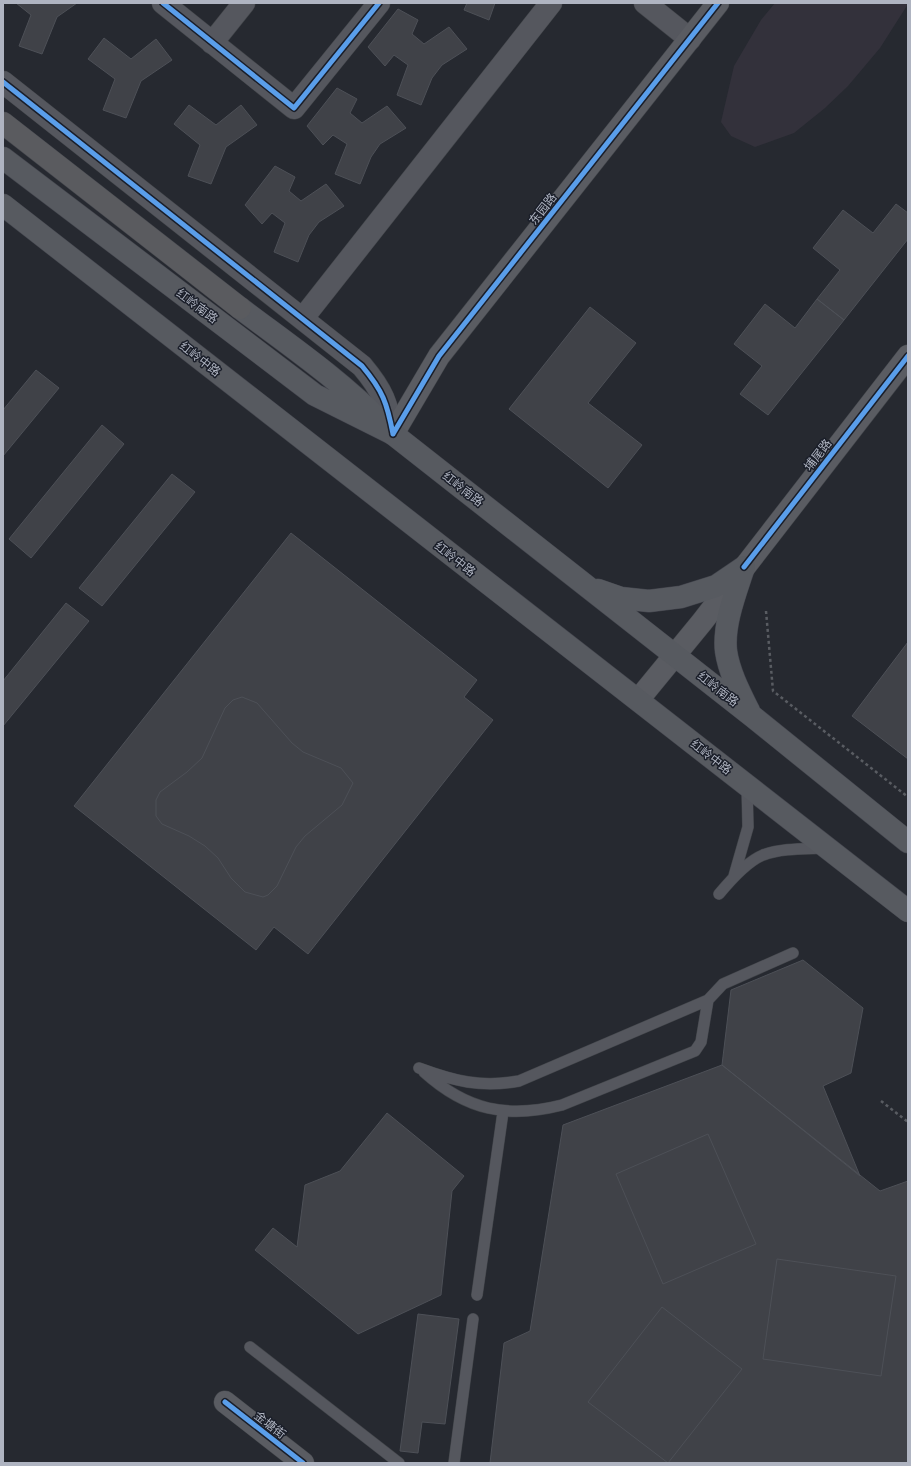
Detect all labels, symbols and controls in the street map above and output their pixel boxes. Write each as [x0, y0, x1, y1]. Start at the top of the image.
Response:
street label: 东园路 [526, 190, 560, 228]
street label: 红岭南路 [173, 285, 221, 327]
street label: 红岭中路 [176, 338, 224, 380]
street label: 埔尾路 [801, 436, 835, 474]
street label: 红岭南路 [439, 468, 487, 510]
street label: 红岭中路 [431, 538, 479, 580]
street label: 红岭南路 [694, 668, 742, 710]
street label: 红岭中路 [687, 736, 735, 778]
street label: 金塘街 [251, 1408, 289, 1442]

